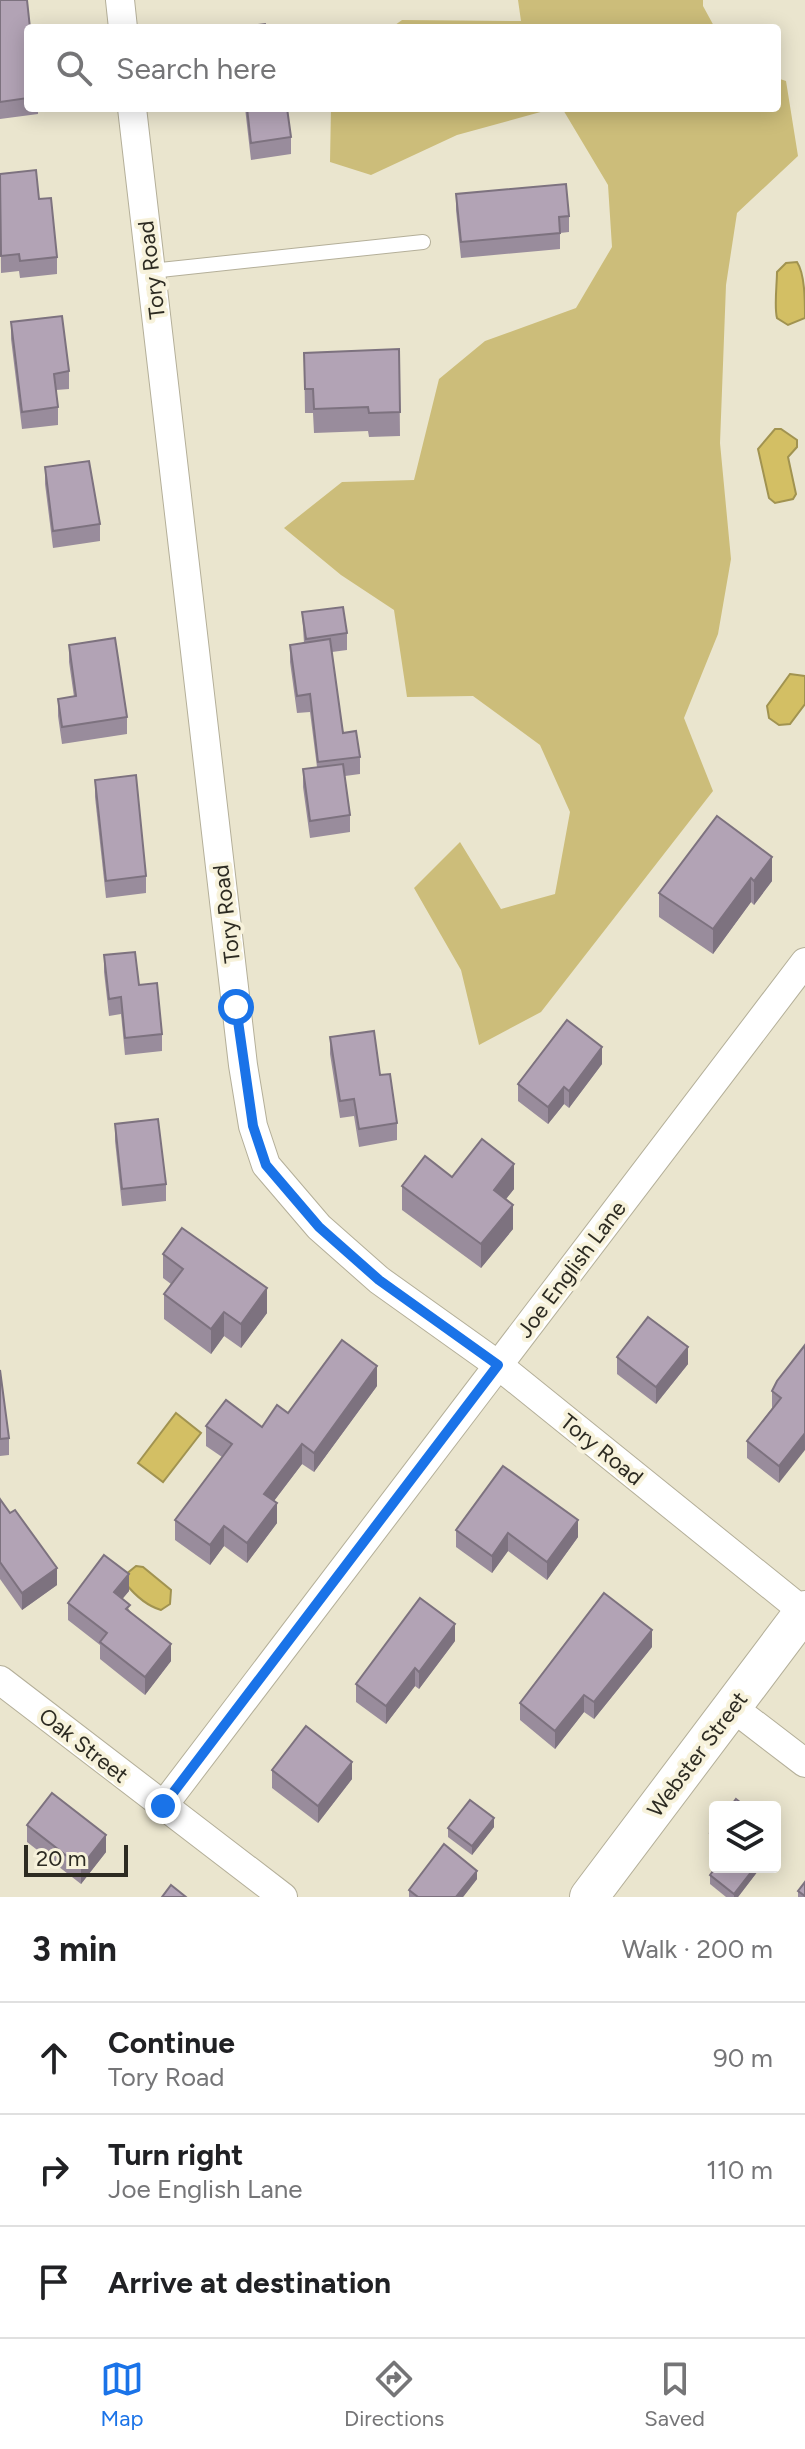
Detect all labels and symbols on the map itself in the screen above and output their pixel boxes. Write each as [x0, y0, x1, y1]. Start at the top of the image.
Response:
street label: Tory Road [132, 219, 171, 321]
street label: Tory Road [207, 863, 246, 965]
route start [218, 989, 254, 1025]
street label: Joe English Lane [511, 1195, 632, 1343]
street label: Tory Road [555, 1408, 649, 1491]
street label: Webster Street [641, 1686, 753, 1822]
street label: Oak Street [34, 1702, 134, 1789]
route end [145, 1788, 181, 1824]
scale bar [24, 1841, 128, 1877]

